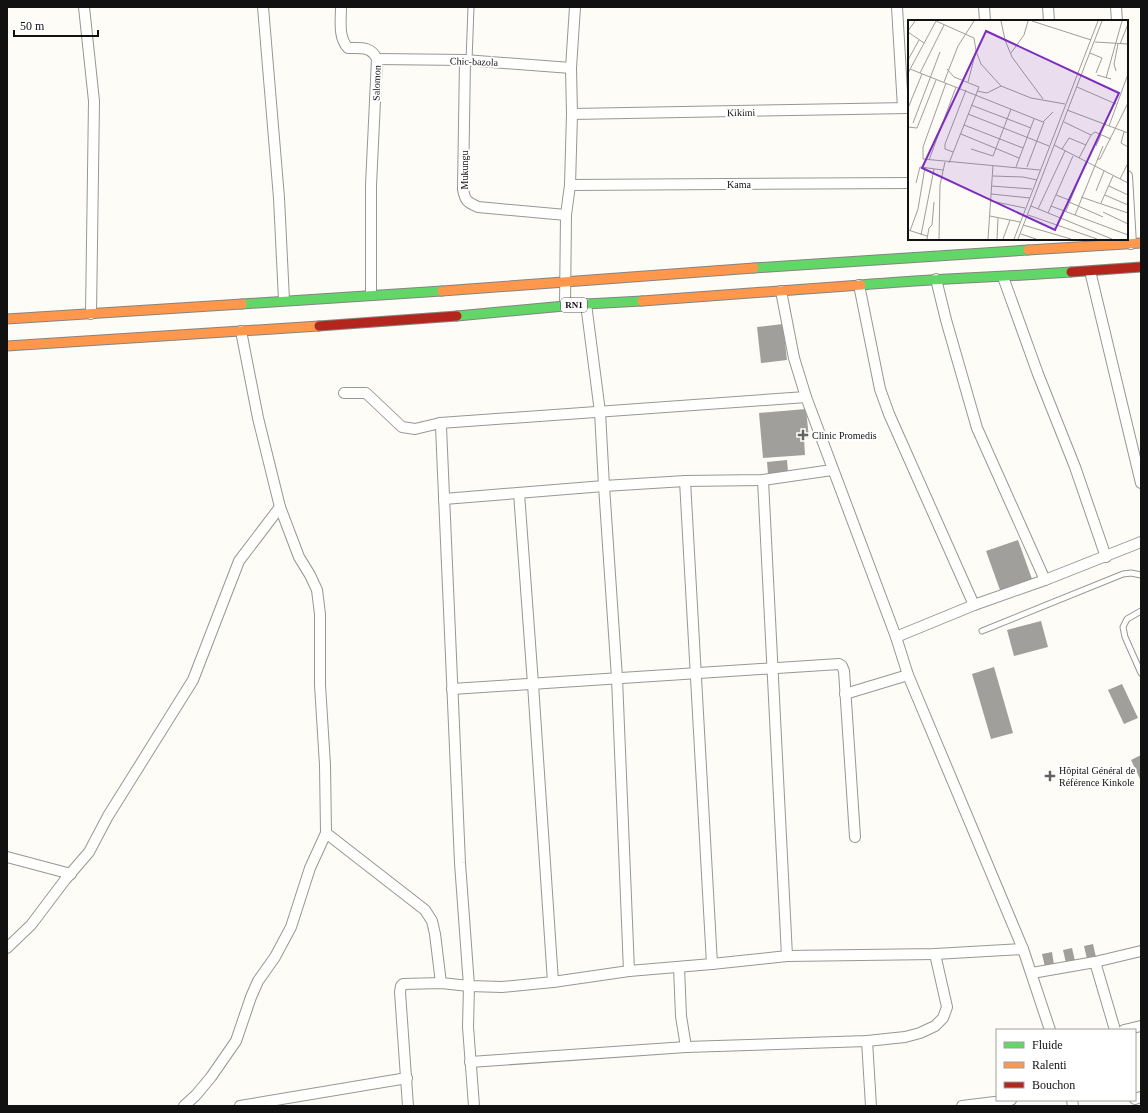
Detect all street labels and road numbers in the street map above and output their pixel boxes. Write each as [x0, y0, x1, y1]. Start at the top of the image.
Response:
street label: Chic-bazola [450, 55, 499, 68]
street label: Salomon [370, 65, 383, 101]
street label: Kikimi [727, 107, 755, 118]
street label: Mukungu [459, 151, 470, 189]
street label: Kama [727, 179, 751, 190]
road number: RN1 [561, 298, 587, 312]

